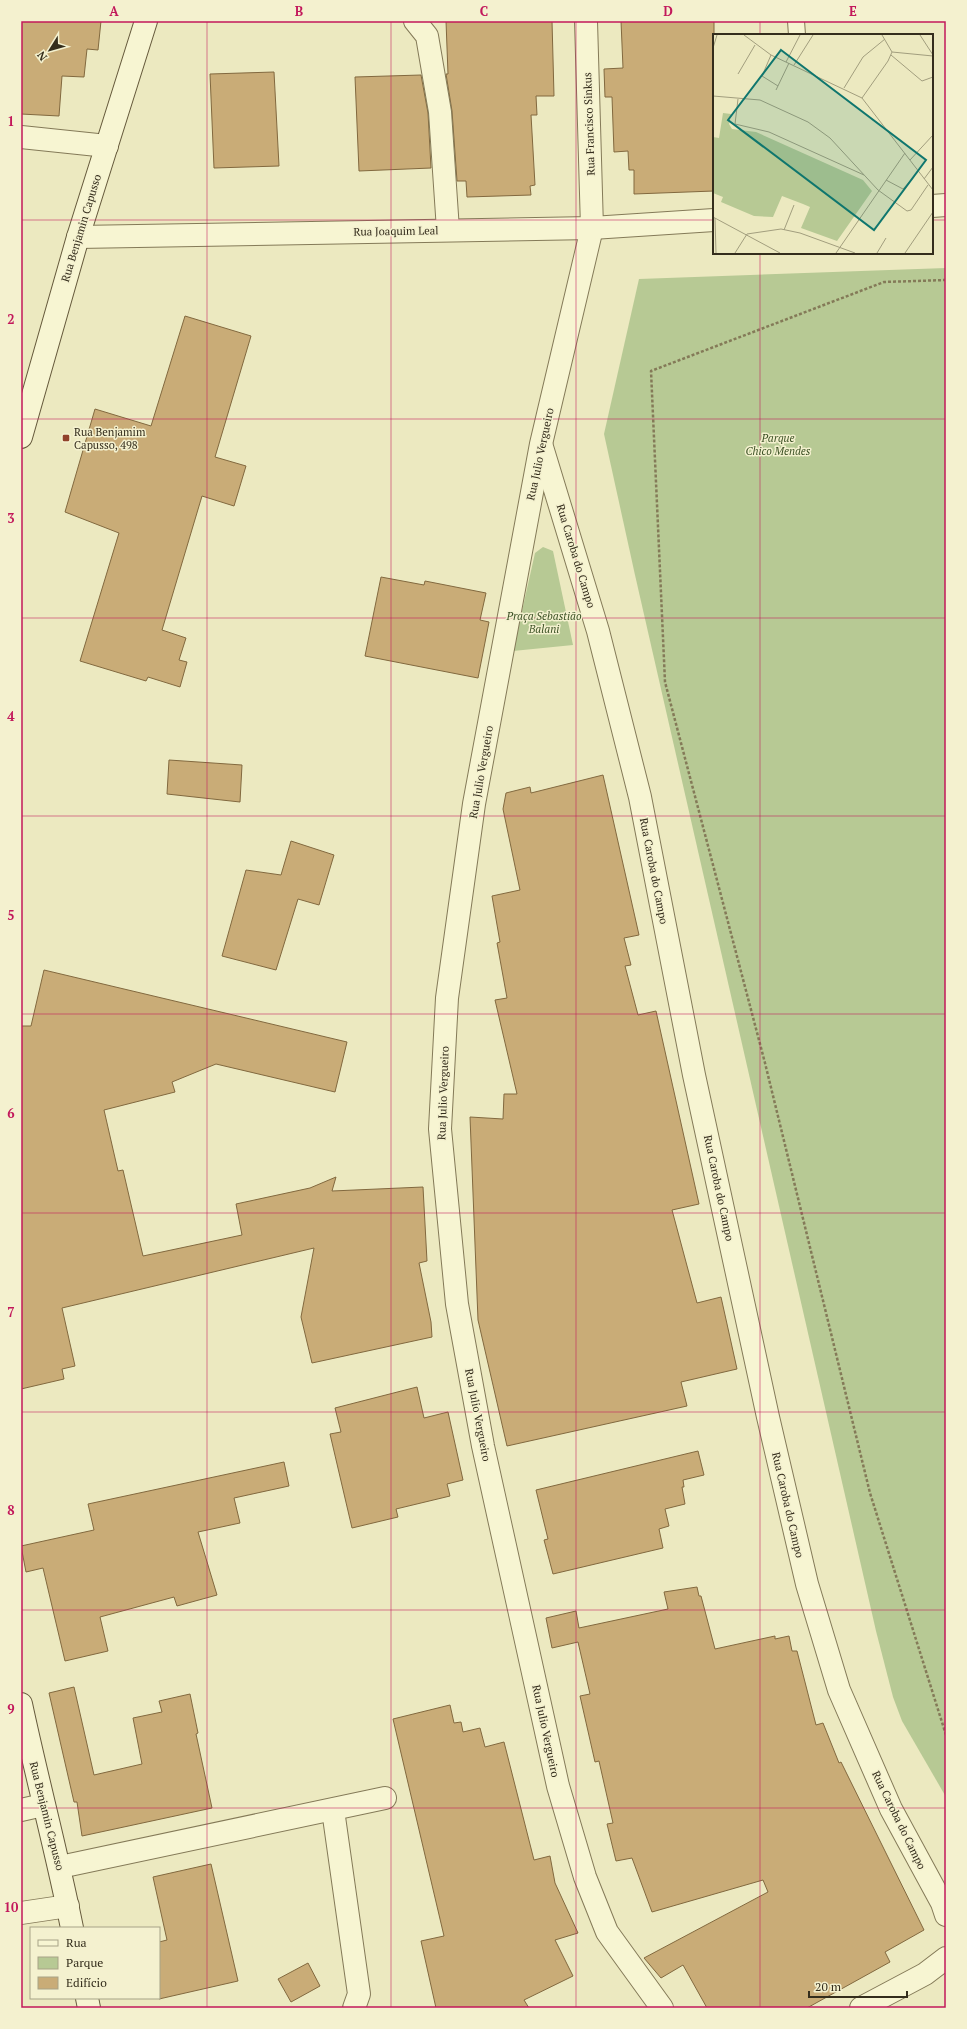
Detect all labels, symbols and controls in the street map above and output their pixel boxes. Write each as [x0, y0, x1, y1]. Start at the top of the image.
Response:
text: A [109, 2, 119, 20]
text: B [295, 2, 303, 20]
text: C [480, 2, 488, 20]
text: D [663, 2, 673, 20]
text: E [849, 2, 857, 20]
north arrow [30, 30, 70, 70]
inset map [713, 34, 933, 254]
text: N [34, 48, 50, 64]
street label: Rua Francisco Sinkus [580, 72, 598, 176]
text: 1 [7, 112, 15, 130]
street label: Rua Benjamin Capusso [58, 172, 104, 284]
street label: Rua Joaquim Leal [353, 223, 439, 239]
text: 2 [7, 310, 15, 328]
street label: Rua Julio Vergueiro [523, 406, 557, 502]
place label: Rua Benjamim Capusso, 498 [74, 425, 146, 452]
park label: Parque Chico Mendes [746, 431, 811, 458]
marker: Rua Benjamim Capusso, 498 [61, 433, 71, 443]
street label: Rua Caroba do Campo [554, 502, 598, 610]
text: 3 [7, 509, 15, 527]
park label: Praça Sebastião Balani [505, 609, 582, 636]
text: 4 [7, 707, 15, 725]
street label: Rua Julio Vergueiro [466, 724, 496, 820]
street label: Rua Caroba do Campo [637, 817, 671, 925]
text: 5 [7, 906, 15, 924]
street label: Rua Julio Vergueiro [434, 1046, 452, 1140]
text: 6 [7, 1104, 15, 1122]
street label: Rua Caroba do Campo [701, 1134, 737, 1242]
text: 7 [7, 1303, 15, 1321]
street label: Rua Julio Vergueiro [462, 1367, 494, 1463]
street label: Rua Caroba do Campo [769, 1451, 807, 1559]
text: 8 [7, 1501, 15, 1519]
street label: Rua Julio Vergueiro [529, 1683, 563, 1779]
text: 9 [7, 1700, 15, 1718]
street label: Rua Benjamin Capusso [27, 1760, 67, 1872]
street label: Rua Caroba do Campo [869, 1768, 929, 1872]
text: 10 [4, 1898, 19, 1916]
legend [30, 1927, 160, 1999]
text: Rua [66, 1935, 87, 1950]
text: Parque [66, 1955, 103, 1970]
scale bar [809, 1973, 907, 1999]
text: Edifício [66, 1975, 107, 1990]
text: 20 m [815, 1979, 842, 1994]

